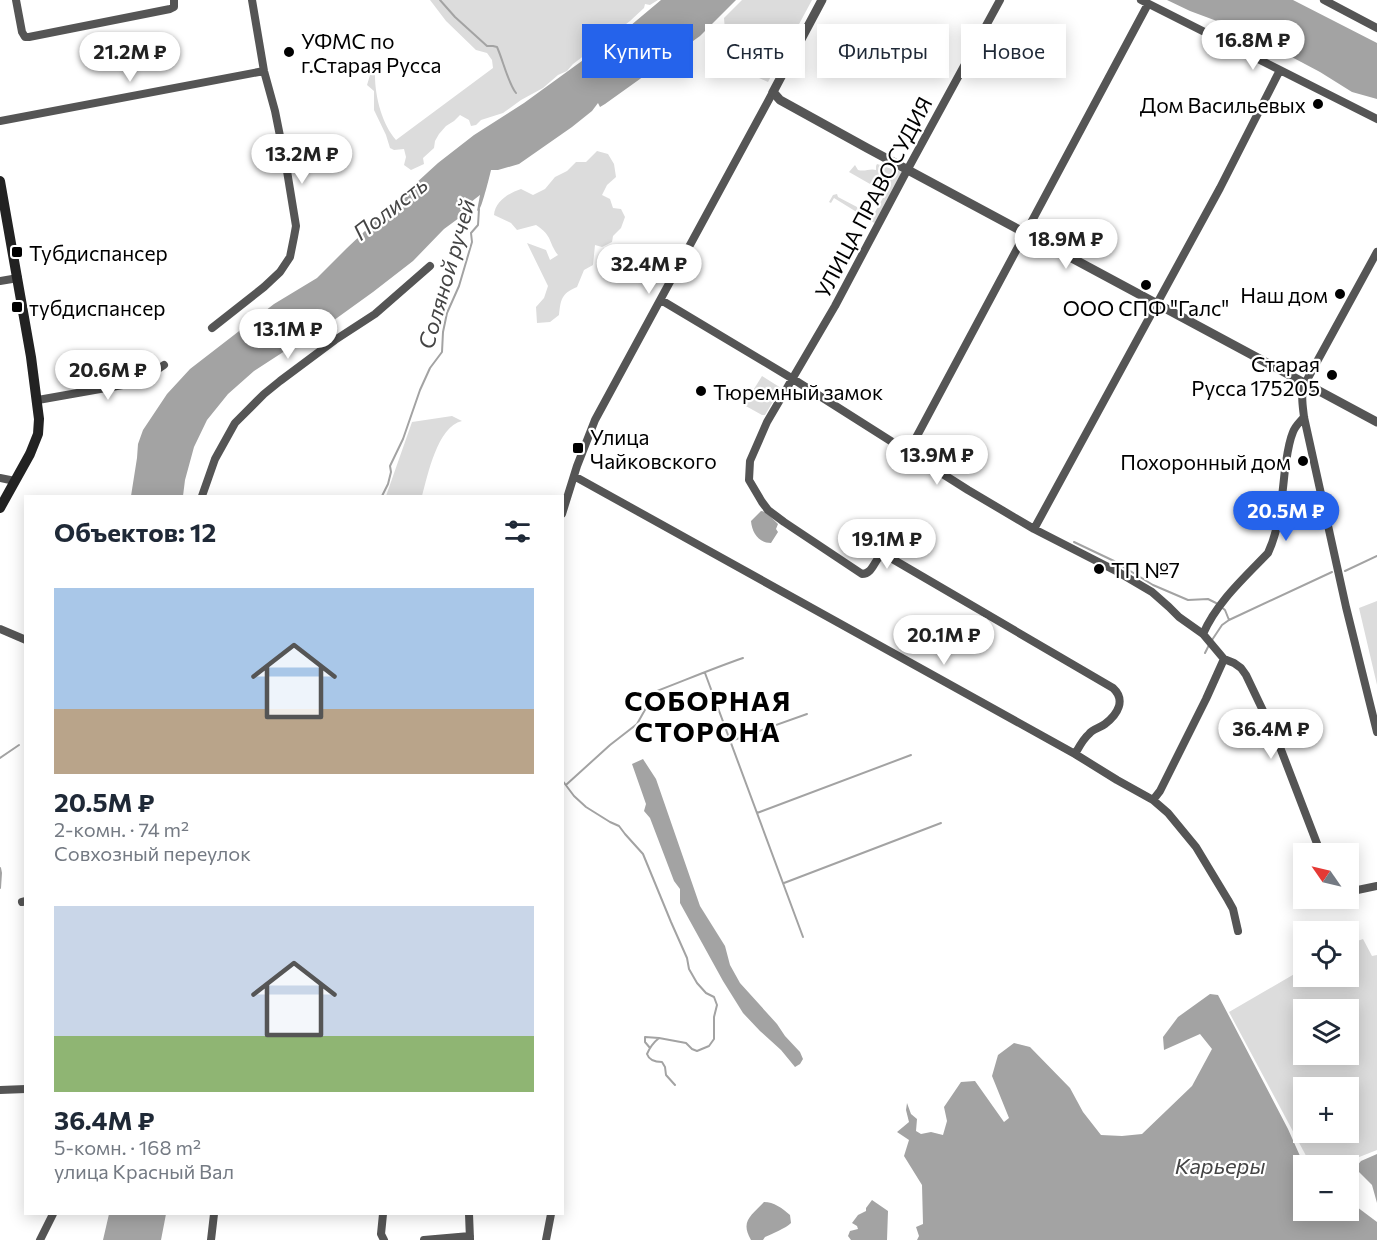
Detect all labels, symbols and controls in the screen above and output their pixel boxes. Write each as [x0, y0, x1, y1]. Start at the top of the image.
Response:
pin: 16.8M ₽ [1198, 20, 1308, 71]
chip: Купить [582, 24, 693, 78]
chip: Снять [705, 24, 805, 78]
chip: Фильтры [817, 24, 949, 78]
chip: Новое [961, 24, 1066, 78]
text: 16.8M ₽ [1216, 27, 1290, 51]
place label: УФМС по г.Старая Русса [301, 28, 441, 77]
pin: 21.2M ₽ [75, 32, 185, 83]
text: 21.2M ₽ [93, 39, 167, 63]
marker: УФМС по г.Старая Русса [282, 45, 296, 59]
street label: УЛИЦА ПРАВОСУДИЯ [809, 92, 937, 302]
place label: Дом Васильевых [1140, 92, 1306, 117]
marker: Дом Васильевых [1311, 97, 1325, 111]
pin: 13.2M ₽ [247, 134, 357, 185]
text: 13.2M ₽ [265, 141, 339, 165]
water label: Полисть [347, 170, 433, 246]
water label: Соляной ручей [412, 196, 480, 352]
pin: 18.9M ₽ [1011, 219, 1121, 270]
text: 18.9M ₽ [1029, 226, 1103, 250]
place label: Тубдиспансер [29, 240, 168, 265]
pin: 32.4M ₽ [594, 244, 704, 295]
marker: Тубдиспансер [10, 245, 24, 259]
text: 32.4M ₽ [611, 251, 687, 275]
marker: ООО СПФ "Галс" [1139, 278, 1153, 292]
place label: Наш дом [1240, 282, 1328, 307]
marker: Наш дом [1333, 287, 1347, 301]
place label: тубдиспансер [29, 295, 166, 320]
place label: ООО СПФ "Галс" [1063, 295, 1229, 320]
marker: тубдиспансер [10, 300, 24, 314]
pin: 13.1M ₽ [233, 309, 343, 360]
text: 13.1M ₽ [253, 316, 323, 340]
pin: 20.6M ₽ [53, 350, 163, 401]
place label: Старая Русса 175205 [1191, 351, 1320, 400]
text: 20.6M ₽ [69, 357, 147, 381]
marker: Старая Русса 175205 [1325, 368, 1339, 382]
place label: Тюремный замок [713, 379, 883, 404]
marker: Тюремный замок [694, 384, 708, 398]
place label: Улица Чайковского [590, 424, 717, 473]
pin: 13.9M ₽ [882, 435, 992, 486]
marker: Улица Чайковского [571, 441, 585, 455]
text: 13.9M ₽ [900, 442, 974, 466]
place label: Похоронный дом [1120, 449, 1291, 474]
marker: Похоронный дом [1296, 454, 1310, 468]
pin: 20.5M ₽ [1231, 491, 1341, 542]
text: 20.5M ₽ [1247, 498, 1325, 522]
icon: filters [501, 515, 534, 548]
text: Объектов: 12 [54, 516, 216, 547]
pin: 19.1M ₽ [832, 519, 942, 570]
text: 19.1M ₽ [852, 526, 922, 550]
place label: ТП №7 [1111, 557, 1180, 582]
marker: ТП №7 [1092, 562, 1106, 576]
pin: 20.1M ₽ [889, 615, 999, 666]
text: 20.1M ₽ [907, 622, 981, 646]
icon: home [240, 627, 348, 735]
district label: СОБОРНАЯ СТОРОНА [624, 684, 792, 748]
pin: 36.4M ₽ [1216, 709, 1326, 760]
text: 36.4M ₽ [1232, 716, 1310, 740]
text: 20.5M ₽ [54, 786, 155, 817]
text: 2-комн. · 74 m² [54, 817, 189, 841]
text: Совхозный переулок [54, 841, 251, 865]
north arrow [1293, 843, 1359, 909]
map controls [1293, 843, 1359, 1221]
button: locate [1293, 921, 1359, 987]
icon: home [240, 945, 348, 1053]
button: layers [1293, 999, 1359, 1065]
button: + [1293, 1077, 1359, 1143]
text: 36.4M ₽ [54, 1104, 155, 1135]
text: 5-комн. · 168 m² [54, 1135, 201, 1159]
water label: Карьеры [1175, 1152, 1265, 1179]
button: − [1293, 1155, 1359, 1221]
text: улица Красный Вал [54, 1159, 234, 1183]

